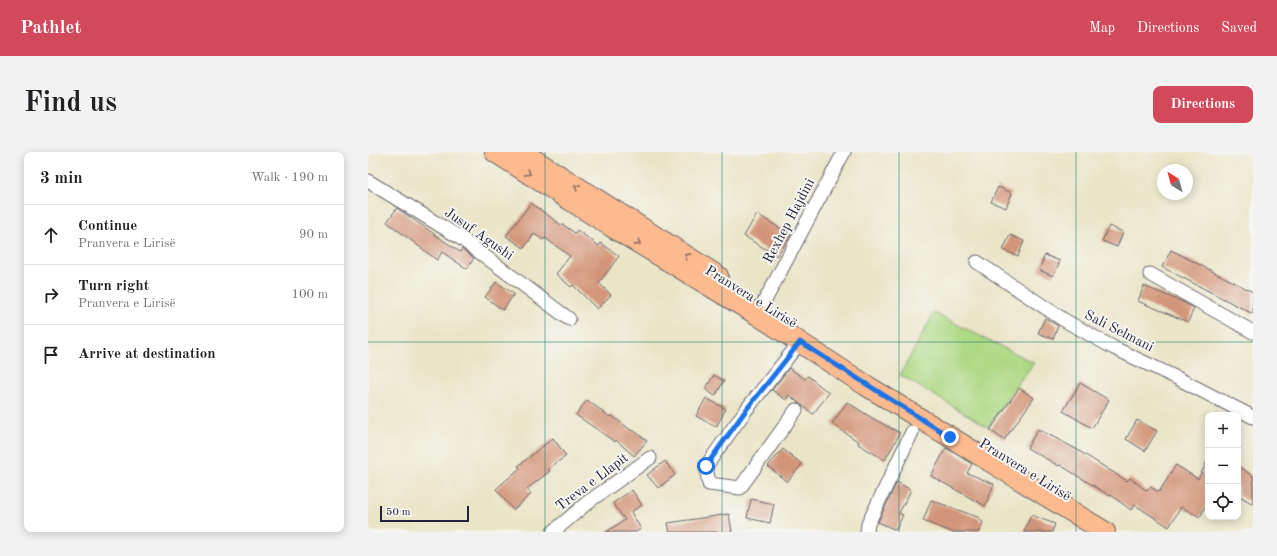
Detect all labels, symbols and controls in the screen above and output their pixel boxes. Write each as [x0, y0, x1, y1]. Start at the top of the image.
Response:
text: Pathlet [20, 19, 81, 38]
text: Map [1089, 21, 1115, 35]
text: Directions [1137, 21, 1199, 35]
text: Saved [1221, 21, 1257, 35]
button: Directions [1153, 86, 1253, 123]
text: Find us [24, 90, 117, 118]
north arrow [1157, 164, 1193, 200]
one-way arrow [524, 168, 531, 175]
text: 3 min [40, 170, 83, 187]
text: Walk · 190 m [251, 171, 328, 184]
street label: Rexhep Hajdini [761, 176, 817, 266]
one-way arrow [574, 184, 581, 192]
street label: Jusuf Agushi [442, 205, 516, 263]
text: Continue [78, 219, 137, 234]
icon: ahead [40, 224, 62, 246]
text: 90 m [299, 228, 328, 241]
text: Pranvera e Lirisë [78, 237, 176, 250]
one-way arrow [634, 238, 641, 246]
one-way arrow [684, 254, 691, 261]
street label: Pranvera e Lirisë [703, 263, 799, 331]
text: Turn right [78, 279, 149, 294]
icon: right [40, 284, 62, 306]
text: 100 m [291, 288, 328, 301]
text: Pranvera e Lirisë [78, 297, 176, 310]
street label: Sali Selmani [1082, 308, 1156, 354]
icon: arrive [40, 344, 62, 366]
text: Arrive at destination [78, 347, 216, 362]
map controls [1205, 412, 1241, 520]
button: + [1205, 412, 1241, 448]
route end [941, 428, 959, 446]
street label: Pranvera e Lirisë [977, 436, 1073, 504]
button: − [1205, 448, 1241, 484]
street label: Treva e Llapit [553, 450, 631, 514]
route start [697, 457, 715, 475]
button: locate [1205, 484, 1241, 520]
scale bar [380, 504, 469, 523]
text: 50 m [386, 507, 411, 518]

